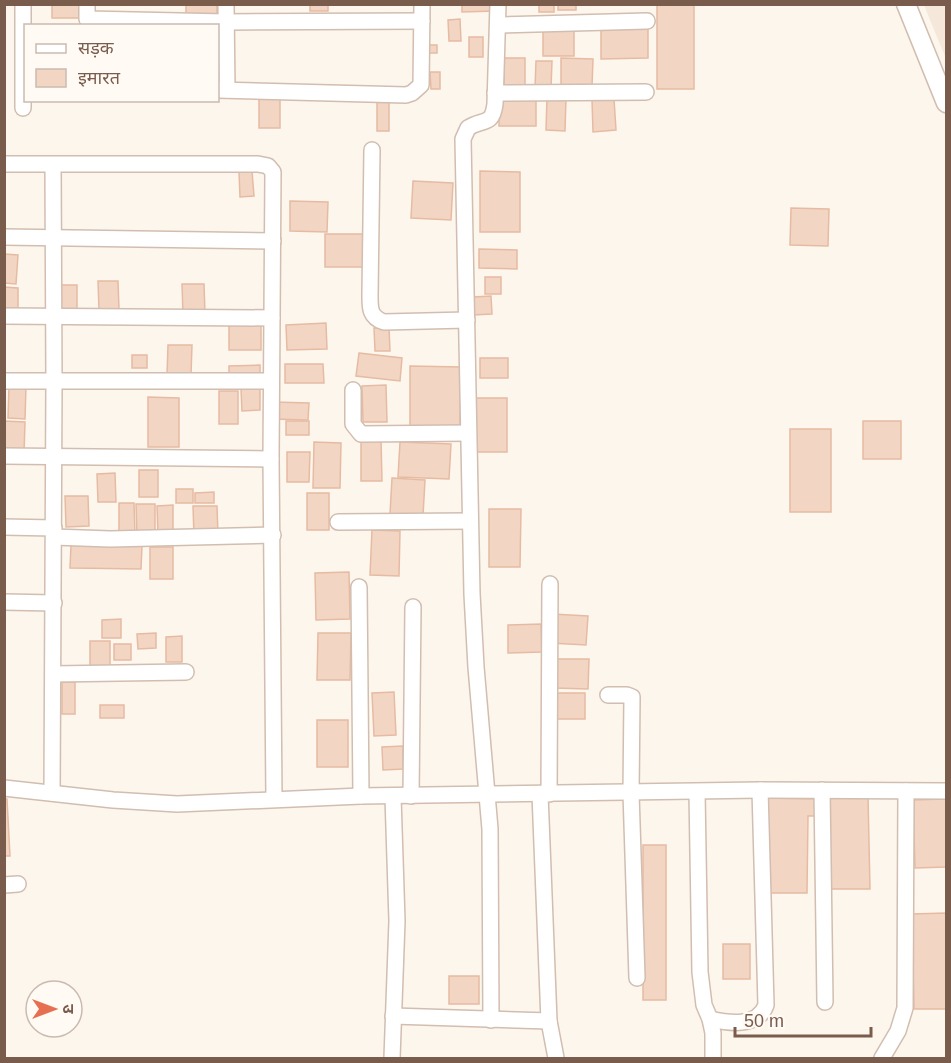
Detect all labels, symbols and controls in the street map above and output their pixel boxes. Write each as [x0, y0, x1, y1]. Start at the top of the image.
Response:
legend [24, 24, 219, 102]
text: सड़क [78, 38, 115, 58]
text: इमारत [78, 68, 121, 88]
north arrow [24, 979, 84, 1039]
scale bar [735, 1000, 872, 1038]
text: उ [60, 1004, 77, 1014]
text: 50 m [744, 1011, 784, 1031]

